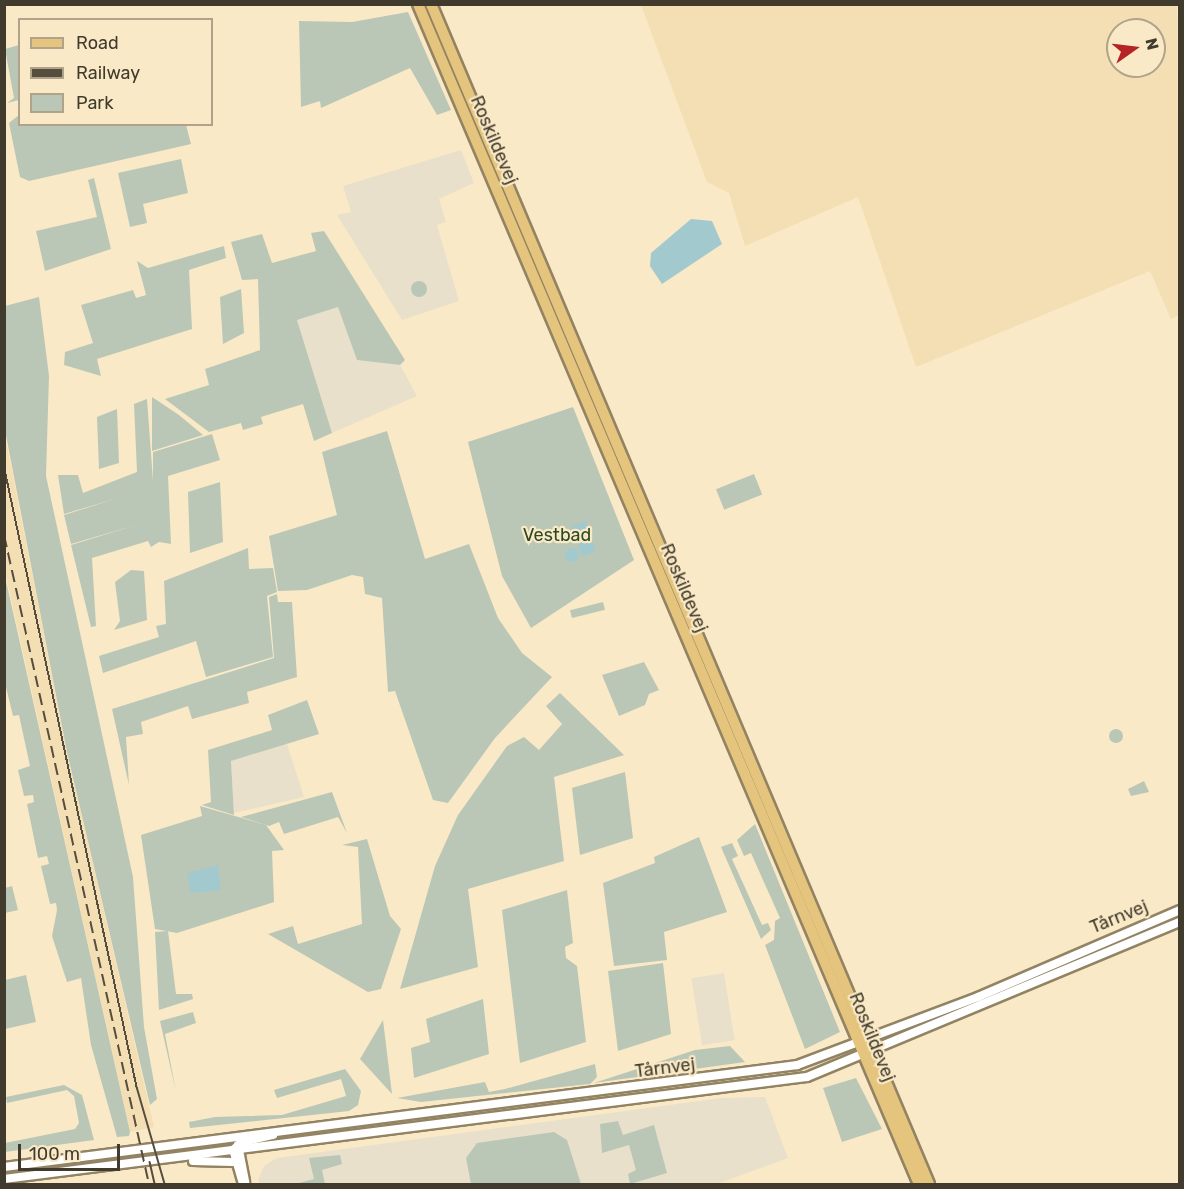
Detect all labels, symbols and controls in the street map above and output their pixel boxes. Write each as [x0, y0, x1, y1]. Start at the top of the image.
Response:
legend [18, 18, 213, 126]
north arrow [1106, 18, 1166, 78]
text: Road [76, 32, 119, 54]
text: N [1141, 36, 1163, 52]
text: Railway [76, 62, 140, 84]
text: Park [76, 92, 113, 114]
street label: Roskildevej [466, 93, 522, 187]
park label: Vestbad [523, 524, 591, 546]
street label: Roskildevej [656, 541, 712, 635]
street label: Tårnvej [1087, 896, 1151, 938]
street label: Roskildevej [844, 989, 900, 1085]
street label: Tårnvej [634, 1054, 696, 1082]
scale bar [21, 1132, 123, 1170]
text: 100 m [29, 1143, 80, 1165]

